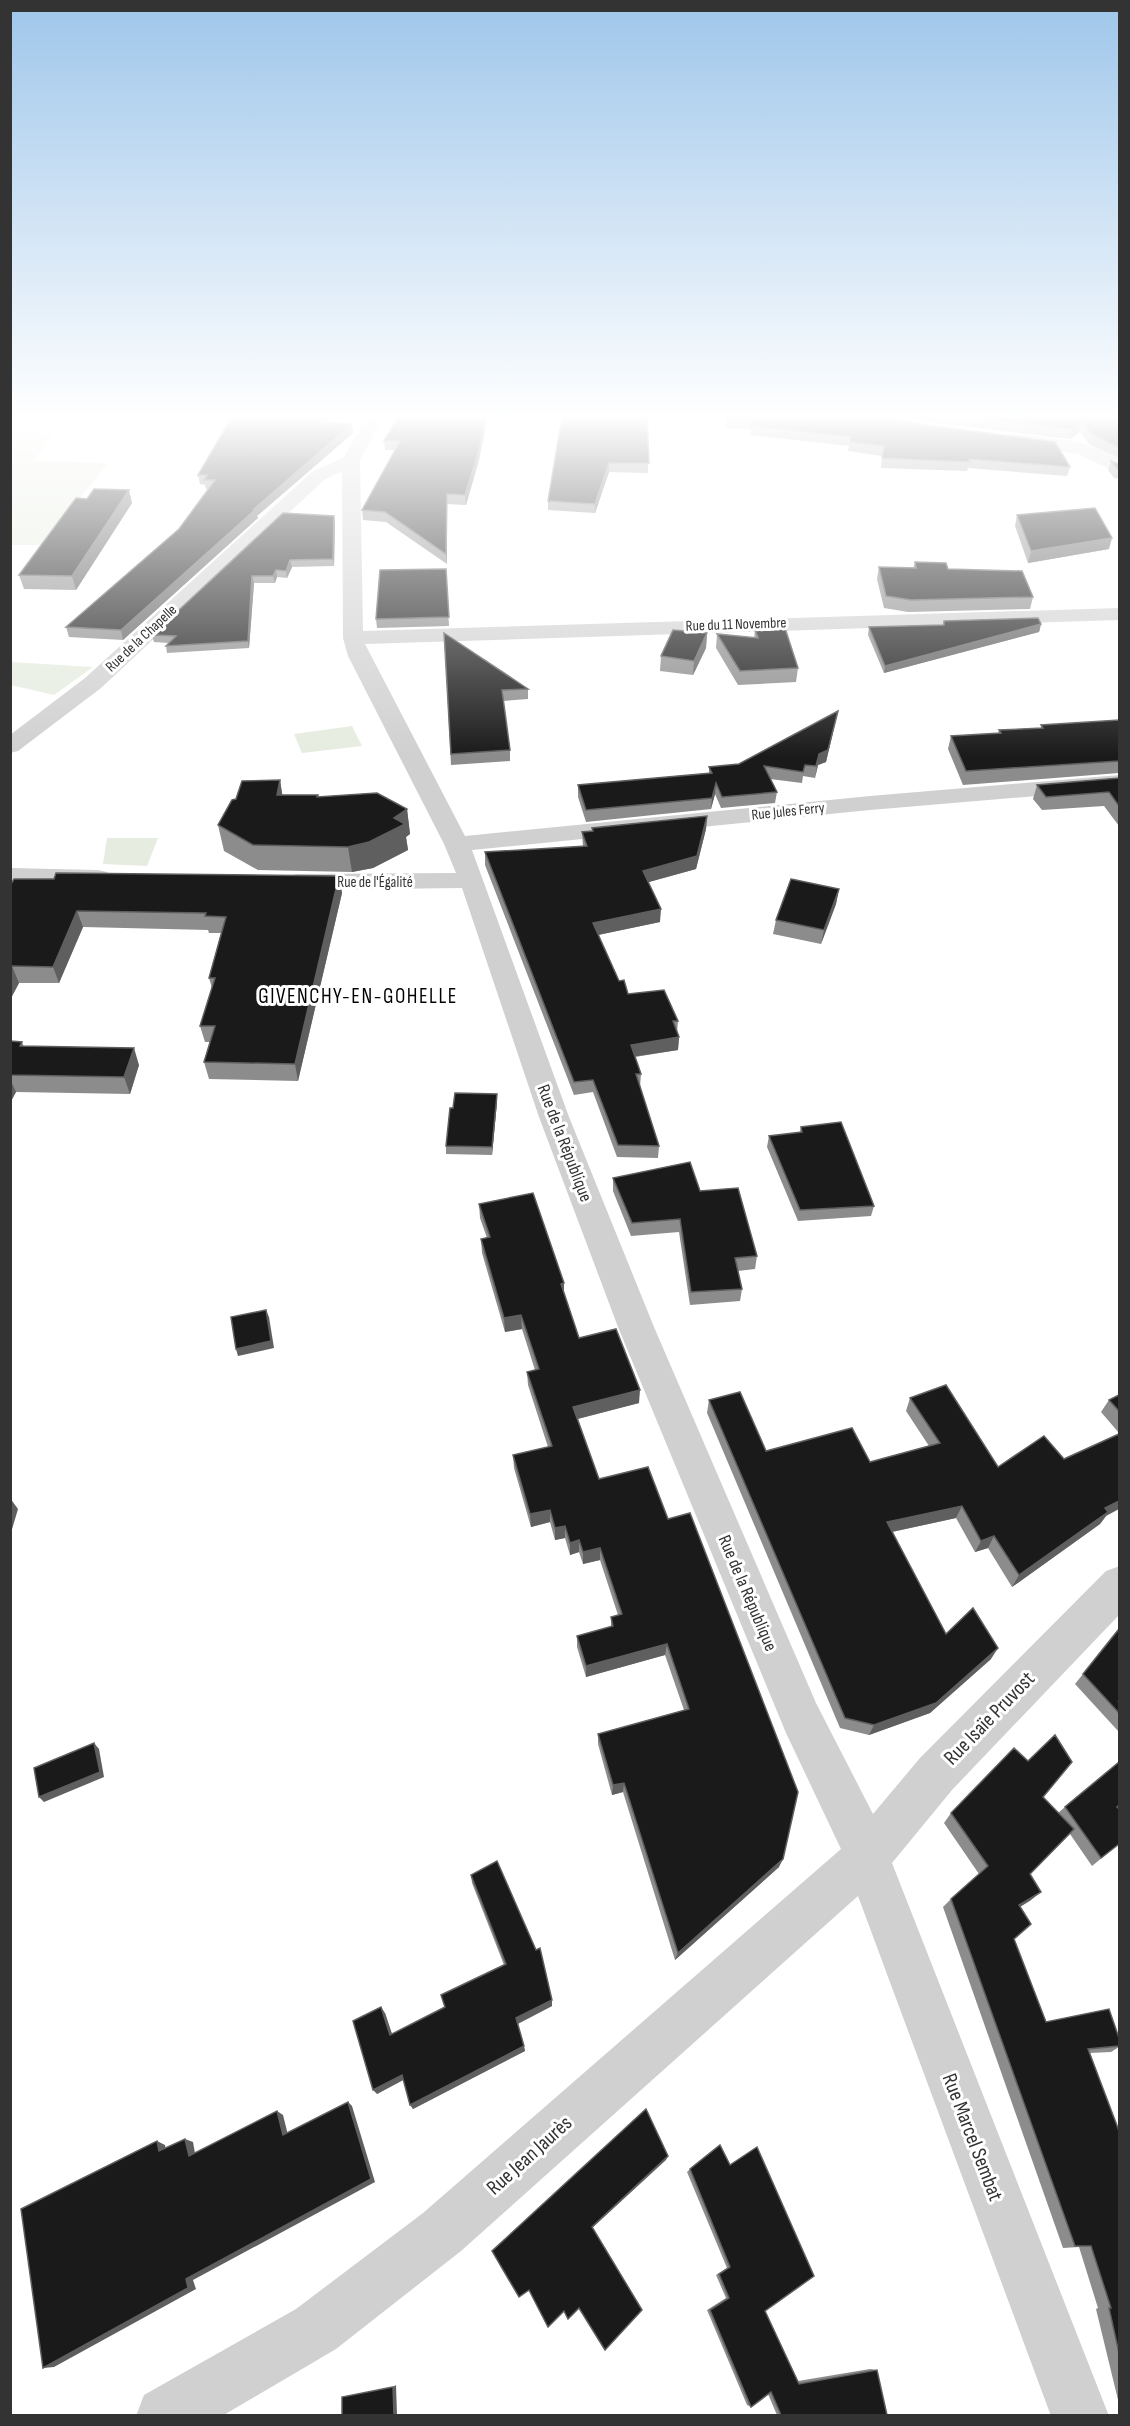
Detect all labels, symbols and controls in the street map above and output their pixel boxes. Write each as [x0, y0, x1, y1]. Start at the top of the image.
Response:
street label: Rue de la Chapelle [102, 601, 181, 676]
street label: Rue du 11 Novembre [685, 613, 787, 636]
street label: Rue Jules Ferry [750, 798, 826, 825]
street label: Rue de l'Égalité [337, 873, 413, 892]
district label: GIVENCHY-EN-GOHELLE [258, 984, 458, 1009]
street label: Rue de la République [533, 1082, 597, 1205]
street label: Rue de la République [714, 1532, 781, 1654]
street label: Rue Isaïe Pruvost [939, 1666, 1040, 1770]
street label: Rue Marcel Sembat [937, 2070, 1008, 2205]
street label: Rue Jean Jaurès [481, 2111, 577, 2200]

